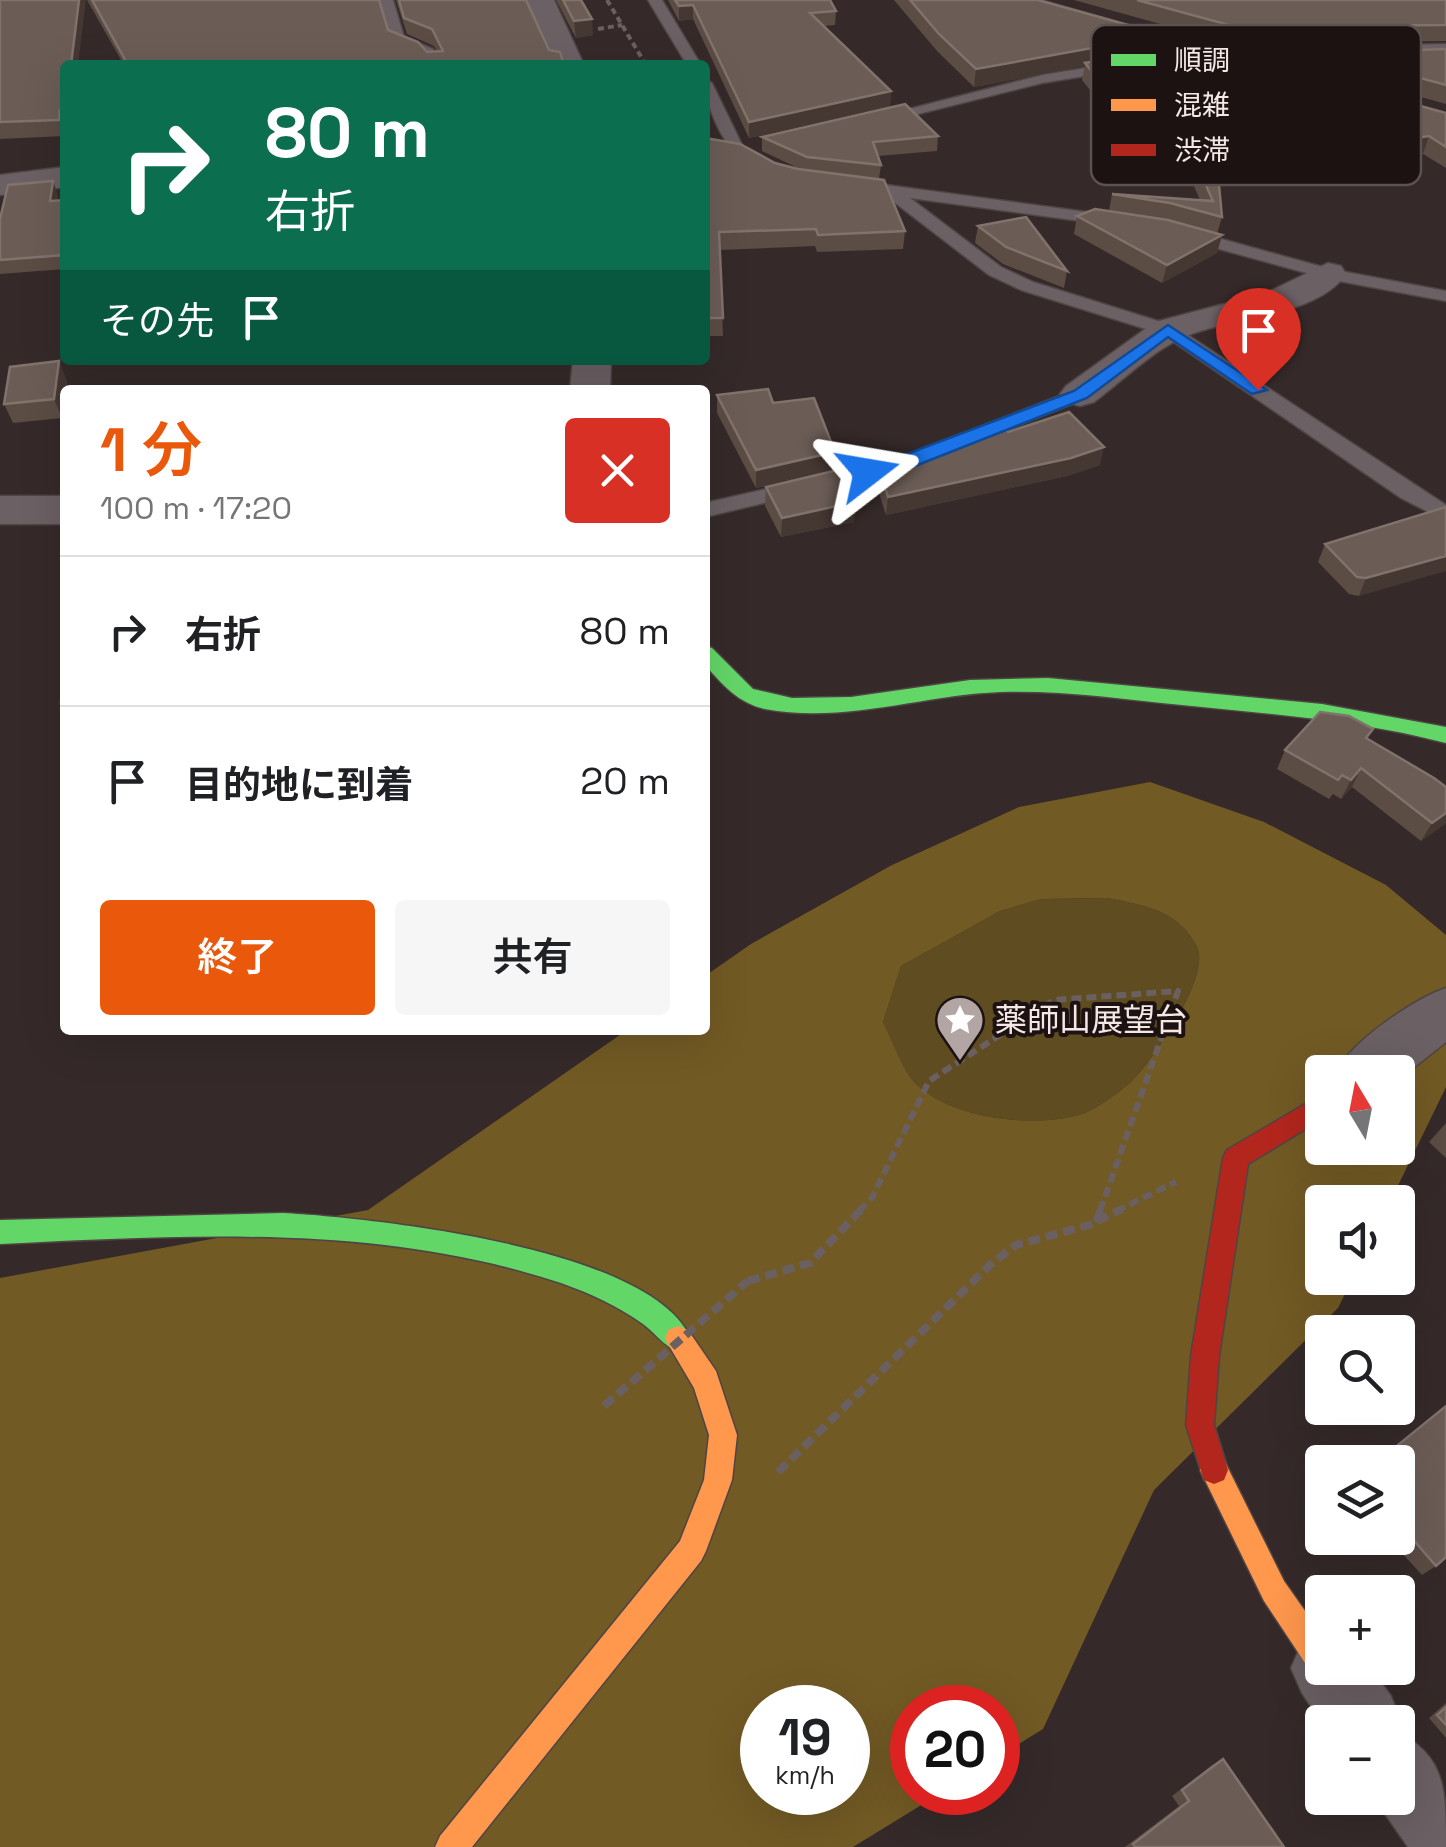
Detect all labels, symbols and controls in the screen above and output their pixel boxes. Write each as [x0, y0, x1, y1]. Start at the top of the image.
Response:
legend [1091, 25, 1421, 185]
text: 順調 [1174, 42, 1230, 78]
text: 混雑 [1174, 87, 1230, 123]
text: 80 m [265, 88, 430, 177]
icon: right [100, 100, 230, 230]
text: 渋滞 [1174, 132, 1230, 168]
text: 右折 [265, 183, 355, 240]
pin [1216, 288, 1301, 391]
icon: arrive [234, 290, 289, 345]
text: その先 [100, 297, 214, 345]
icon: arrive [1231, 303, 1286, 358]
text: 1 分 [100, 412, 202, 489]
button: close [565, 418, 670, 523]
position arrow [816, 420, 920, 524]
text: 100 m · 17:20 [100, 488, 292, 528]
icon: right [100, 604, 155, 659]
text: 80 m [580, 607, 670, 655]
text: 右折 [185, 611, 261, 659]
icon: arrive [100, 754, 155, 809]
text: 20 m [580, 757, 670, 805]
text: 目的地に到着 [185, 761, 413, 809]
button: 終了 [100, 900, 375, 1015]
button: 共有 [395, 900, 670, 1015]
place icon: 薬師山展望台 [934, 994, 986, 1062]
place label: 薬師山展望台 [995, 1000, 1187, 1040]
north arrow [1305, 1055, 1415, 1165]
map controls [1305, 1055, 1415, 1815]
button: sound [1305, 1185, 1415, 1295]
button: search [1305, 1315, 1415, 1425]
button: layers [1305, 1445, 1415, 1555]
button: + [1305, 1575, 1415, 1685]
speed limit sign: 20 [890, 1685, 1020, 1815]
button: − [1305, 1705, 1415, 1815]
text: 19 [778, 1706, 832, 1770]
text: km/h [775, 1759, 835, 1791]

